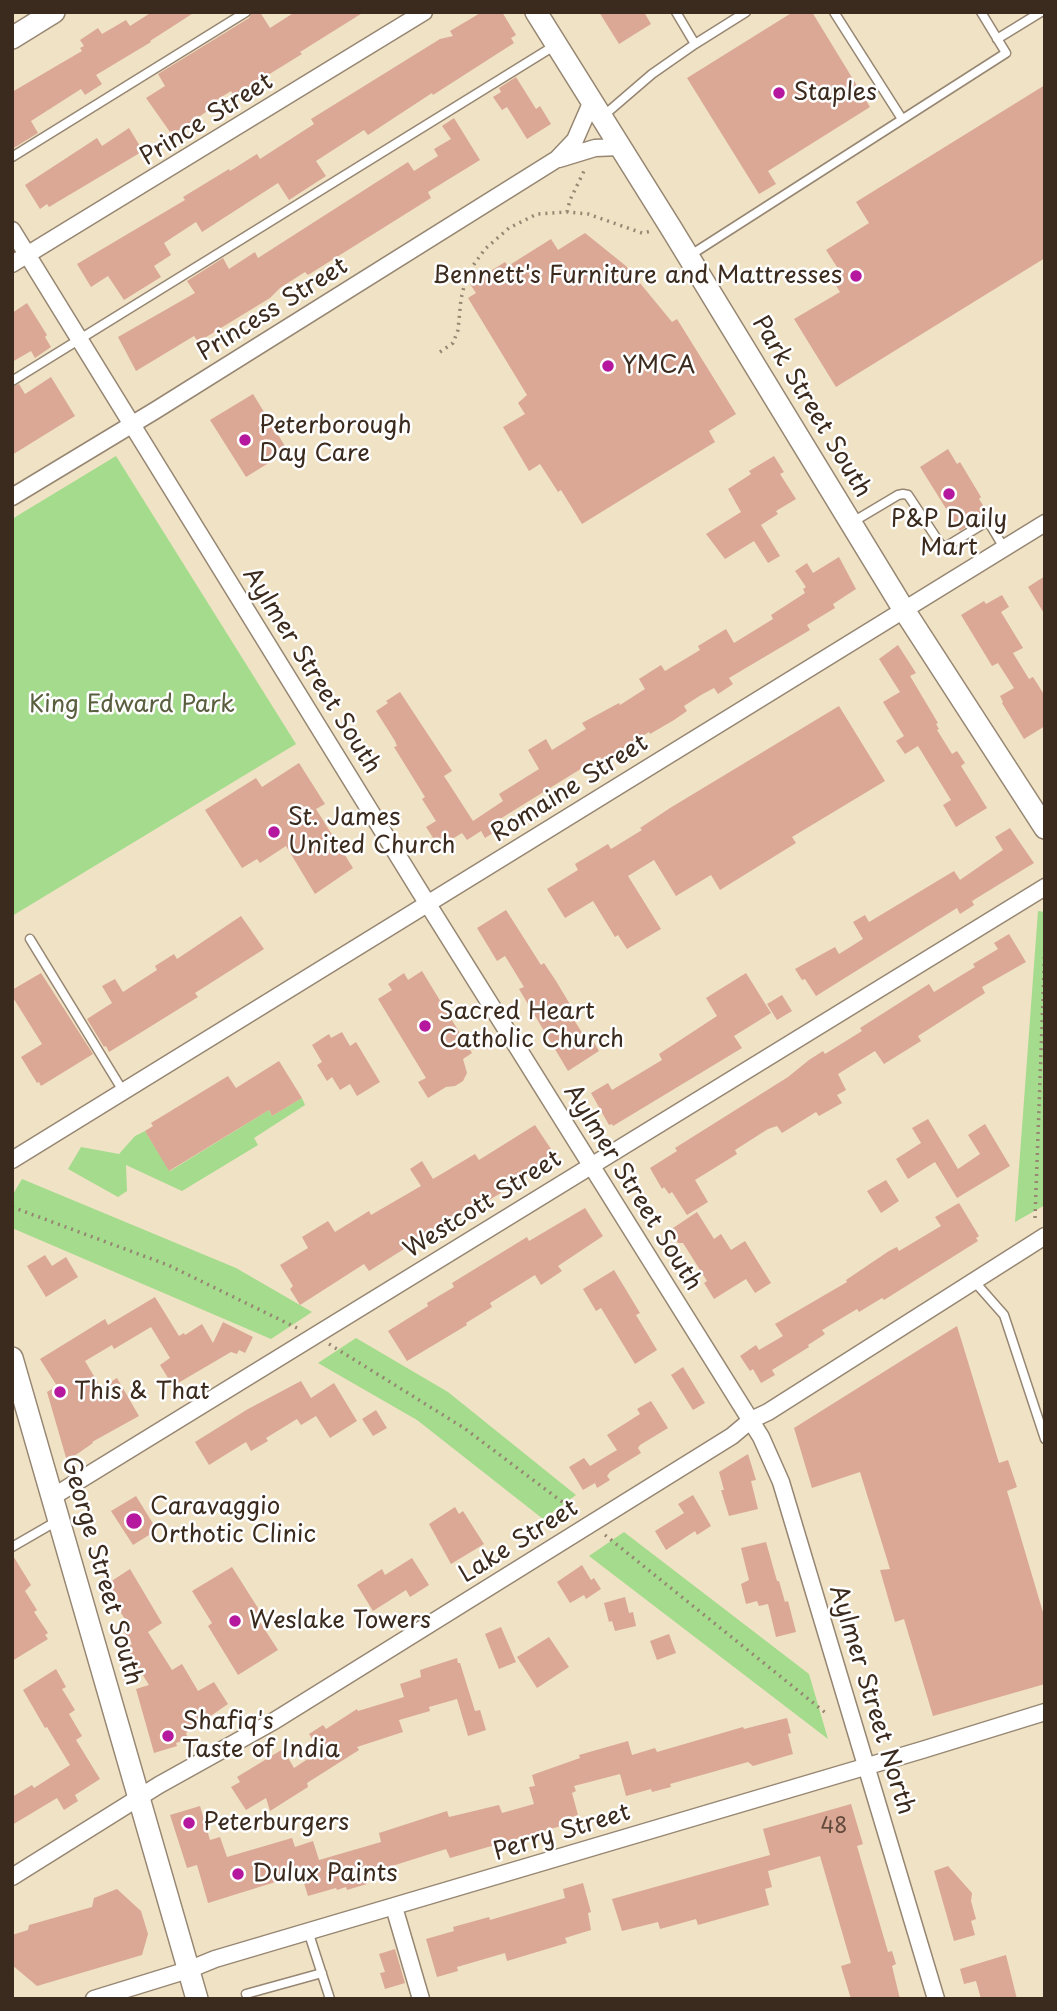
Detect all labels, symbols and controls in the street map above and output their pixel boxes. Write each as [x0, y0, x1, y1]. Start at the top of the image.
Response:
street label: Prince Street [135, 68, 279, 172]
place label: Staples [793, 79, 877, 107]
marker: Staples [771, 85, 787, 101]
street label: Princess Street [193, 252, 353, 368]
place label: Bennett's Furniture and Mattresses [432, 262, 842, 290]
marker: Bennett's Furniture and Mattresses [848, 268, 864, 284]
street label: Park Street South [745, 311, 877, 503]
place label: YMCA [622, 352, 695, 380]
marker: YMCA [600, 358, 616, 374]
place label: Peterborough Day Care [259, 412, 412, 468]
marker: Peterborough Day Care [237, 432, 253, 448]
marker: P&P Daily Mart [941, 486, 957, 502]
place label: P&P Daily Mart [891, 506, 1007, 562]
street label: Aylmer Street South [236, 563, 386, 779]
park label: King Edward Park [29, 691, 235, 719]
street label: Romaine Street [486, 729, 654, 849]
place label: St. James United Church [288, 804, 456, 860]
marker: St. James United Church [266, 824, 282, 840]
place label: Sacred Heart Catholic Church [439, 998, 624, 1054]
marker: Sacred Heart Catholic Church [417, 1018, 433, 1034]
street label: Aylmer Street South [557, 1080, 707, 1296]
street label: Westcott Street [399, 1145, 567, 1265]
place label: This & That [74, 1378, 210, 1406]
marker: This & That [52, 1384, 68, 1400]
street label: George Street South [55, 1453, 147, 1689]
place label: Caravaggio Orthotic Clinic [150, 1493, 316, 1549]
street label: Lake Street [454, 1494, 584, 1590]
marker: Caravaggio Orthotic Clinic [124, 1511, 144, 1531]
street label: Aylmer Street North [822, 1582, 920, 1818]
place label: Weslake Towers [249, 1607, 431, 1635]
marker: Weslake Towers [227, 1613, 243, 1629]
place label: Shafiq's Taste of India [182, 1708, 340, 1764]
marker: Shafiq's Taste of India [160, 1728, 176, 1744]
street label: Perry Street [490, 1799, 634, 1867]
place label: Peterburgers [203, 1809, 349, 1837]
house number: 48 [821, 1814, 847, 1840]
marker: Peterburgers [181, 1815, 197, 1831]
place label: Dulux Paints [252, 1860, 398, 1888]
marker: Dulux Paints [230, 1866, 246, 1882]

